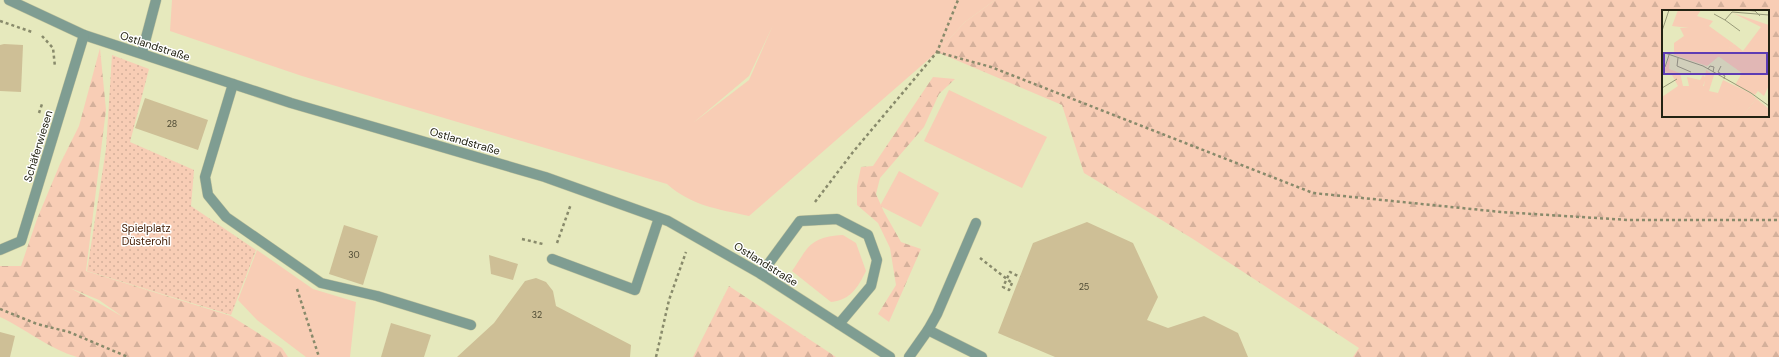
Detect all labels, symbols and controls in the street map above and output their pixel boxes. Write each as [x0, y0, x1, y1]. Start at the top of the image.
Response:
inset map [1662, 10, 1769, 117]
street label: Ostlandstraße [118, 28, 192, 64]
street label: Schäferwiesen [20, 108, 56, 184]
house number: 28 [167, 118, 177, 130]
street label: Ostlandstraße [428, 124, 502, 158]
park label: Spielplatz Düsterohl [121, 221, 171, 248]
street label: Ostlandstraße [731, 239, 801, 289]
house number: 30 [348, 249, 360, 261]
house number: 25 [1079, 281, 1089, 293]
house number: 32 [532, 309, 542, 321]

